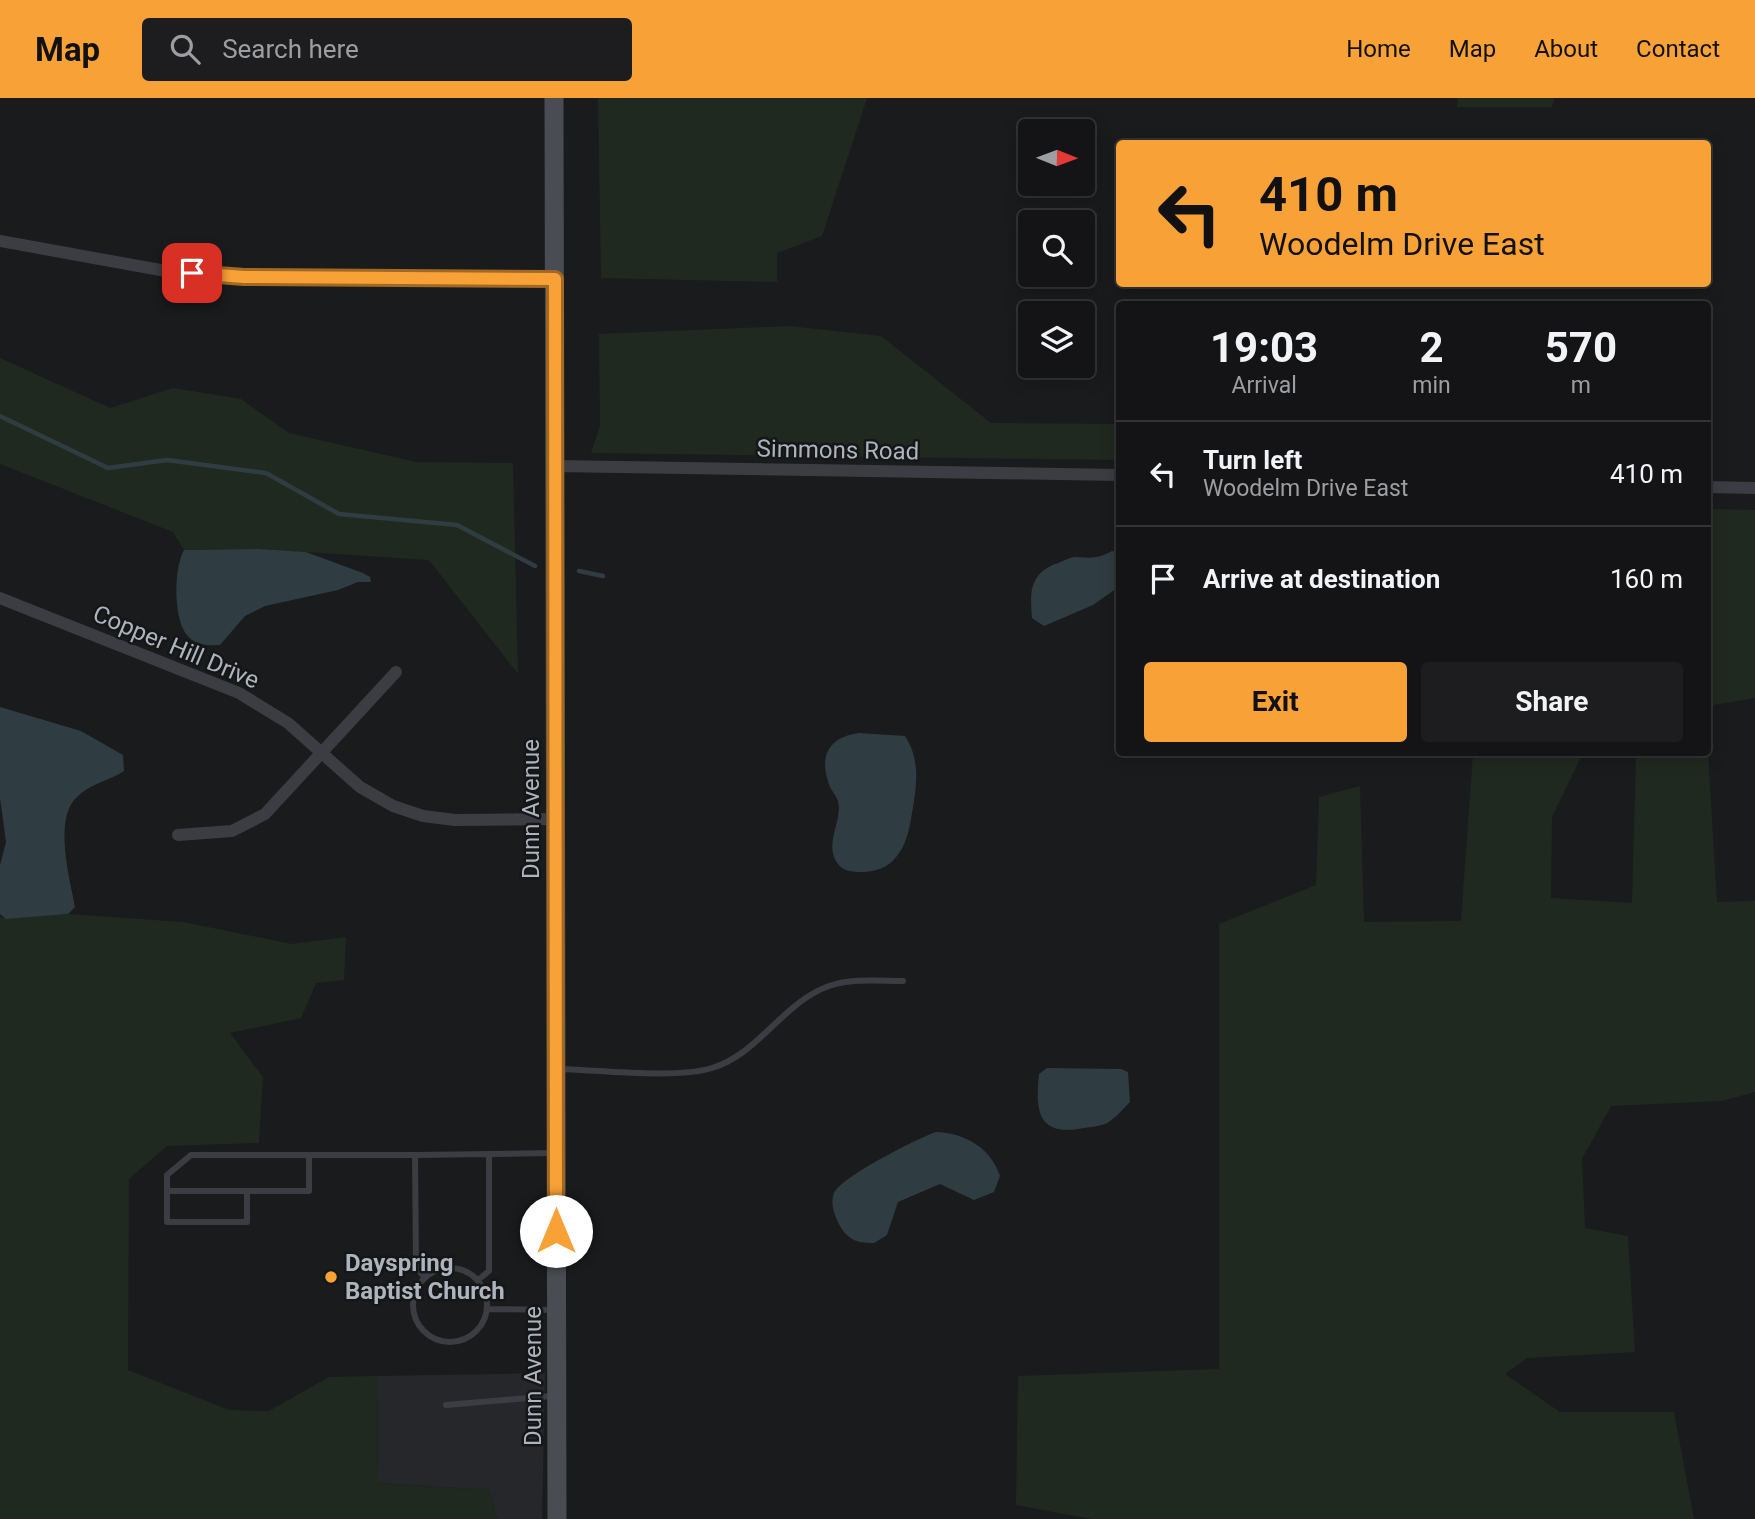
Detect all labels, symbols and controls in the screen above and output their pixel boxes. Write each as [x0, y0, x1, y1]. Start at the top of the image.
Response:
search box [142, 18, 632, 81]
text: Map [35, 30, 100, 69]
icon: search [166, 30, 204, 68]
text: Search here [222, 34, 359, 64]
text: Home [1346, 35, 1411, 63]
text: Map [1449, 35, 1496, 63]
text: About [1534, 35, 1598, 63]
text: Contact [1636, 35, 1720, 63]
north arrow [1018, 119, 1096, 196]
map controls [1018, 119, 1095, 378]
text: 410 m [1259, 166, 1398, 223]
icon: left [1144, 168, 1235, 259]
button: search [1018, 210, 1095, 287]
text: Woodelm Drive East [1259, 225, 1545, 263]
pin [162, 243, 222, 303]
icon: arrive [173, 254, 211, 292]
button: layers [1018, 301, 1095, 378]
text: 19:03 [1210, 323, 1318, 372]
text: 2 [1419, 323, 1444, 372]
text: 570 [1545, 323, 1617, 372]
text: Arrival [1231, 372, 1297, 399]
text: min [1412, 372, 1451, 399]
text: m [1571, 372, 1591, 399]
street label: Simmons Road [757, 435, 919, 465]
text: Turn left [1203, 445, 1302, 475]
icon: left [1144, 455, 1182, 493]
text: 410 m [1610, 459, 1683, 489]
text: Woodelm Drive East [1203, 475, 1408, 502]
icon: arrive [1144, 560, 1182, 598]
text: Arrive at destination [1203, 564, 1440, 594]
text: 160 m [1610, 564, 1683, 594]
street label: Copper Hill Drive [89, 599, 263, 695]
button: Exit [1144, 662, 1407, 742]
button: Share [1421, 662, 1683, 742]
street label: Dunn Avenue [517, 739, 545, 879]
position arrow [519, 1194, 593, 1268]
place label: Dayspring Baptist Church [345, 1249, 505, 1305]
marker: Dayspring Baptist Church [323, 1269, 339, 1285]
street label: Dunn Avenue [519, 1306, 547, 1446]

